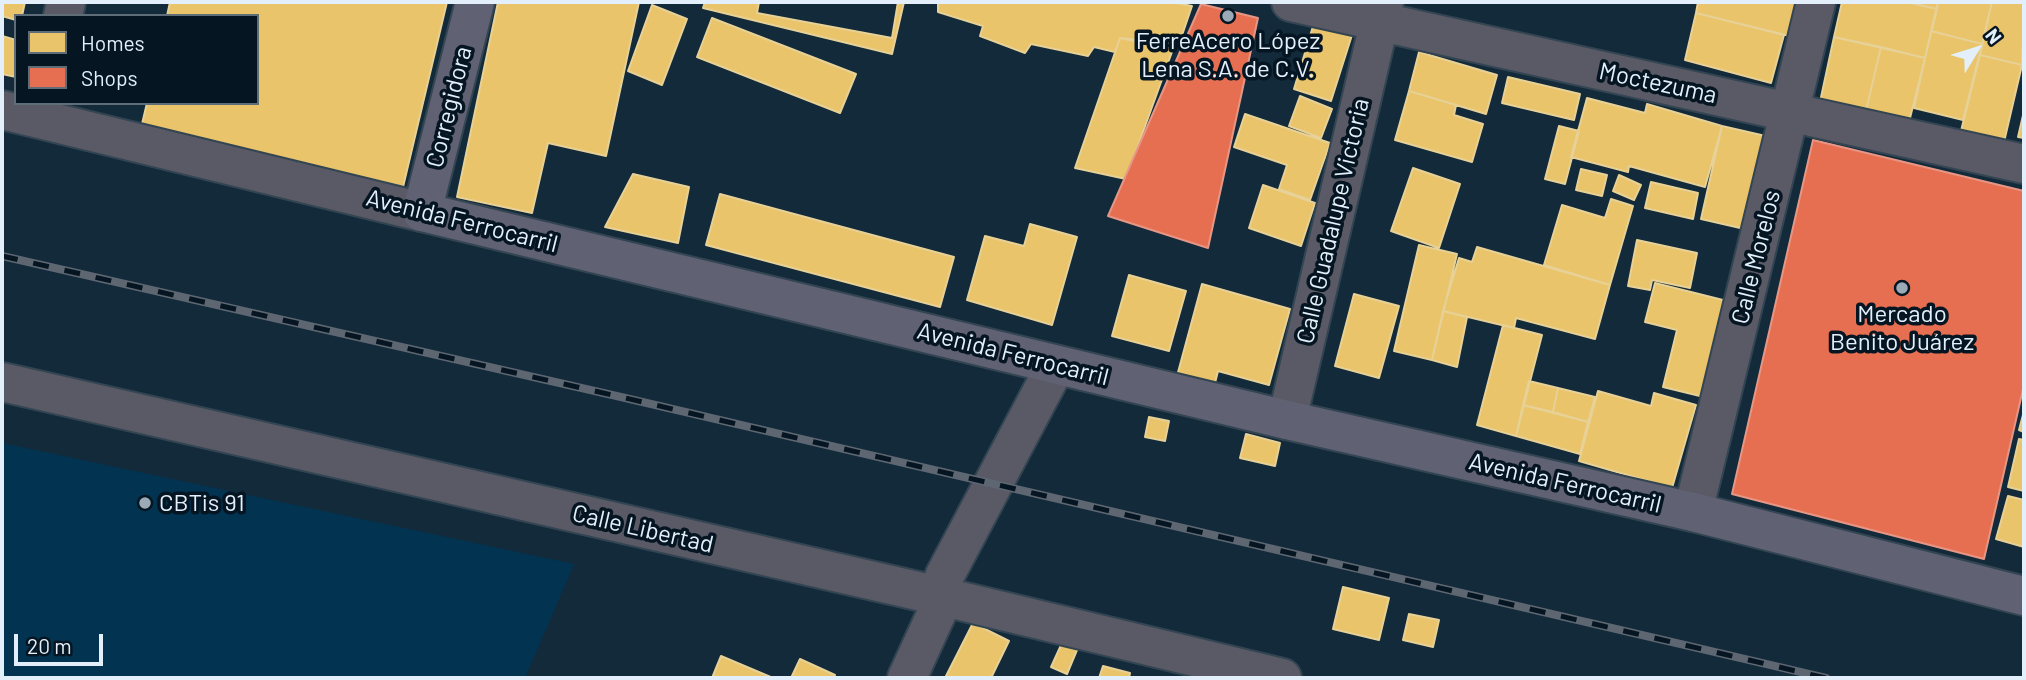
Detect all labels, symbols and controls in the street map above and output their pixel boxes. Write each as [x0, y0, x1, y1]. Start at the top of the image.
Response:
marker: FerreAcero López Lena S.A. de C.V. [1220, 8, 1236, 24]
legend [14, 14, 259, 105]
north arrow [1942, 14, 2012, 84]
text: N [1981, 24, 2007, 48]
place label: FerreAcero López Lena S.A. de C.V. [1136, 27, 1320, 83]
text: Homes [81, 30, 145, 55]
street label: Corregidora [420, 43, 478, 171]
street label: Moctezuma [1597, 56, 1719, 110]
text: Shops [81, 65, 138, 90]
street label: Calle Guadalupe Victoria [1291, 96, 1375, 346]
street label: Avenida Ferrocarril [363, 183, 561, 259]
street label: Calle Morelos [1725, 187, 1787, 327]
marker: Mercado Benito Juárez [1894, 280, 1910, 296]
place label: Mercado Benito Juárez [1830, 300, 1974, 356]
street label: Avenida Ferrocarril [914, 316, 1112, 392]
street label: Avenida Ferrocarril [1466, 447, 1664, 519]
place label: CBTis 91 [159, 489, 245, 517]
marker: CBTis 91 [137, 495, 153, 511]
street label: Calle Libertad [570, 499, 716, 559]
scale bar [18, 620, 107, 664]
text: 20 m [27, 633, 72, 658]

